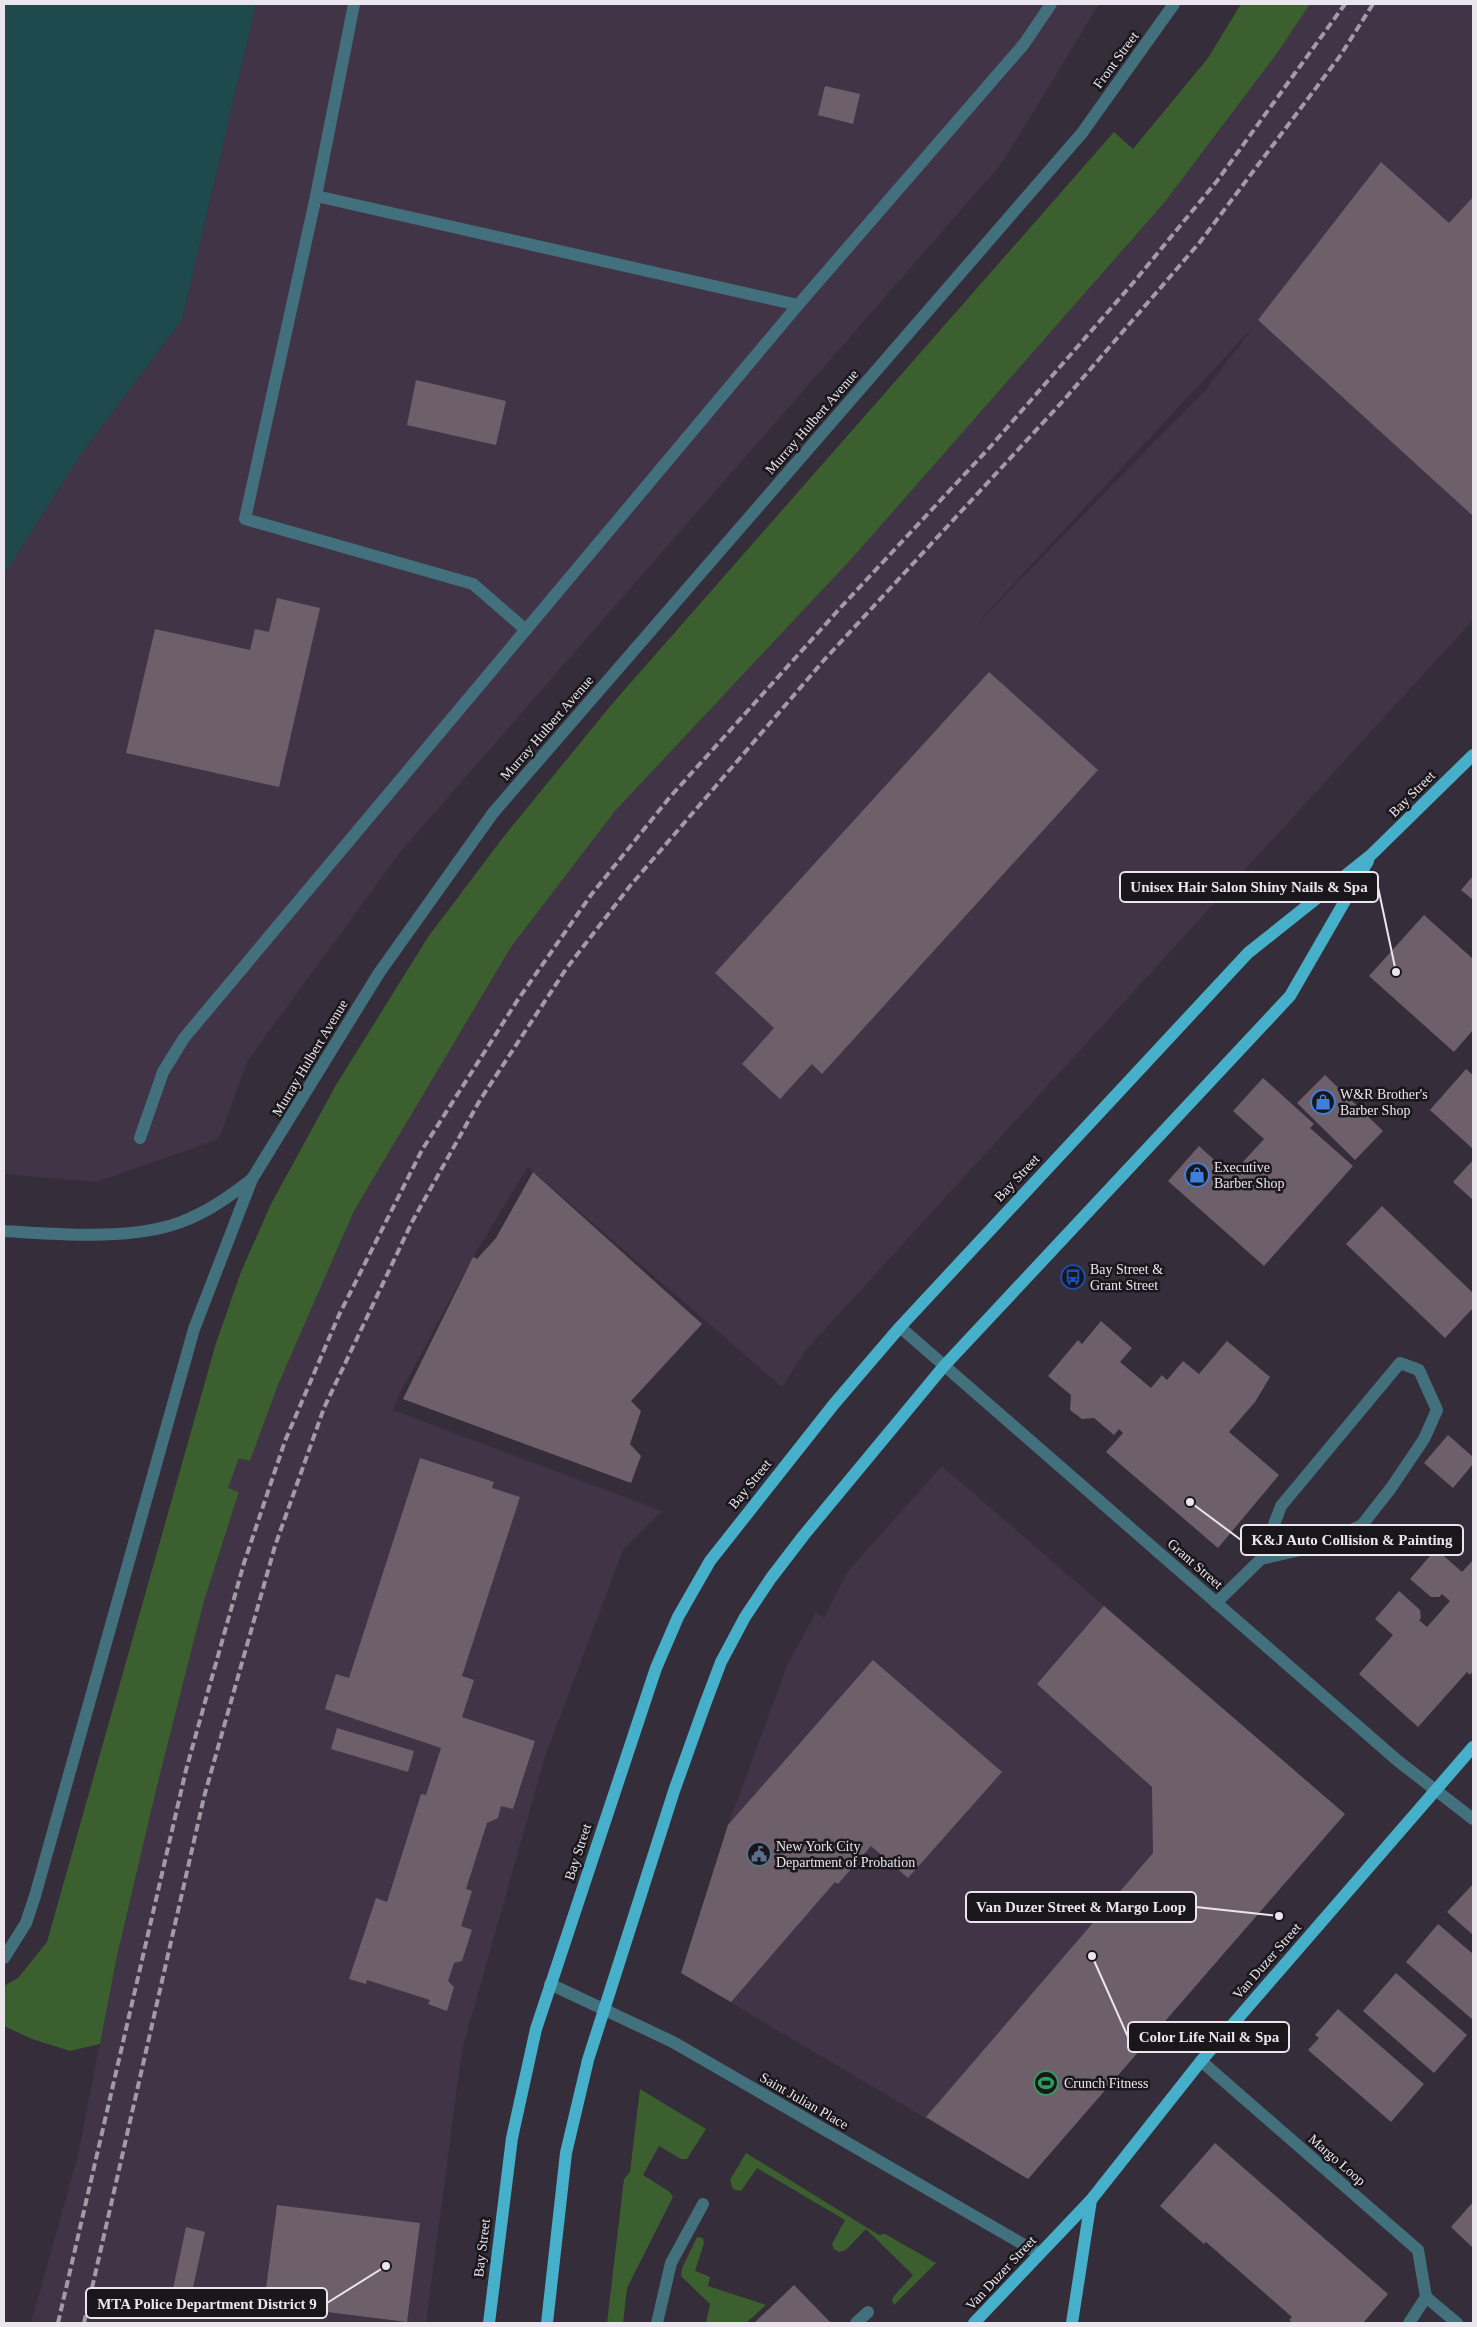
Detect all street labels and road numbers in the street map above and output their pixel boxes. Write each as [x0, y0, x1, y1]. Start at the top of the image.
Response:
street label: Front Street [1090, 29, 1142, 91]
street label: Murray Hulbert Avenue [763, 367, 861, 477]
street label: Murray Hulbert Avenue [498, 673, 596, 783]
street label: Bay Street [1386, 768, 1438, 820]
street label: Murray Hulbert Avenue [269, 997, 351, 1119]
street label: Bay Street [991, 1151, 1043, 1205]
street label: Bay Street [726, 1456, 774, 1512]
street label: Grant Street [1164, 1536, 1226, 1592]
street label: Bay Street [562, 1822, 594, 1882]
street label: Van Duzer Street [1230, 1920, 1304, 2002]
street label: Saint Julian Place [757, 2070, 851, 2132]
street label: Margo Loop [1306, 2131, 1368, 2189]
street label: Bay Street [471, 2218, 493, 2278]
street label: Van Duzer Street [963, 2233, 1039, 2313]

